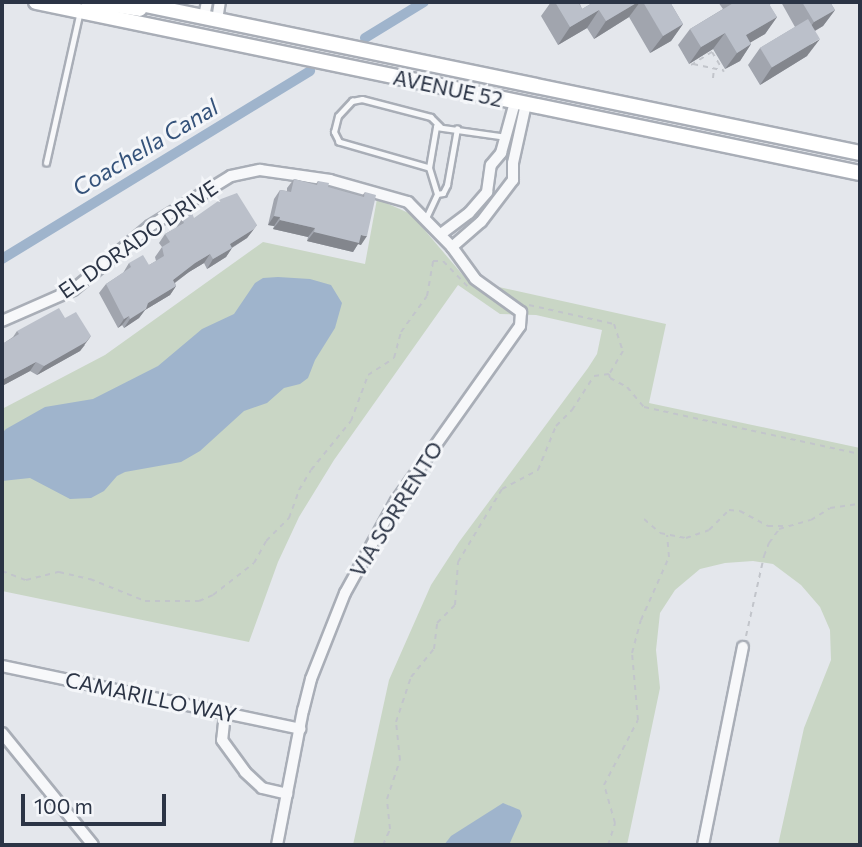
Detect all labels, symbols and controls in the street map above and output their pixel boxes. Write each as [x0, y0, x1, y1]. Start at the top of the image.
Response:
street label: AVENUE 52 [391, 64, 505, 112]
water label: Coachella Canal [67, 93, 223, 201]
street label: EL DORADO DRIVE [54, 175, 222, 303]
street label: VIA SORRENTO [344, 437, 448, 581]
street label: CAMARILLO WAY [63, 667, 239, 727]
scale bar [24, 780, 170, 824]
text: 100 m [34, 793, 93, 818]

